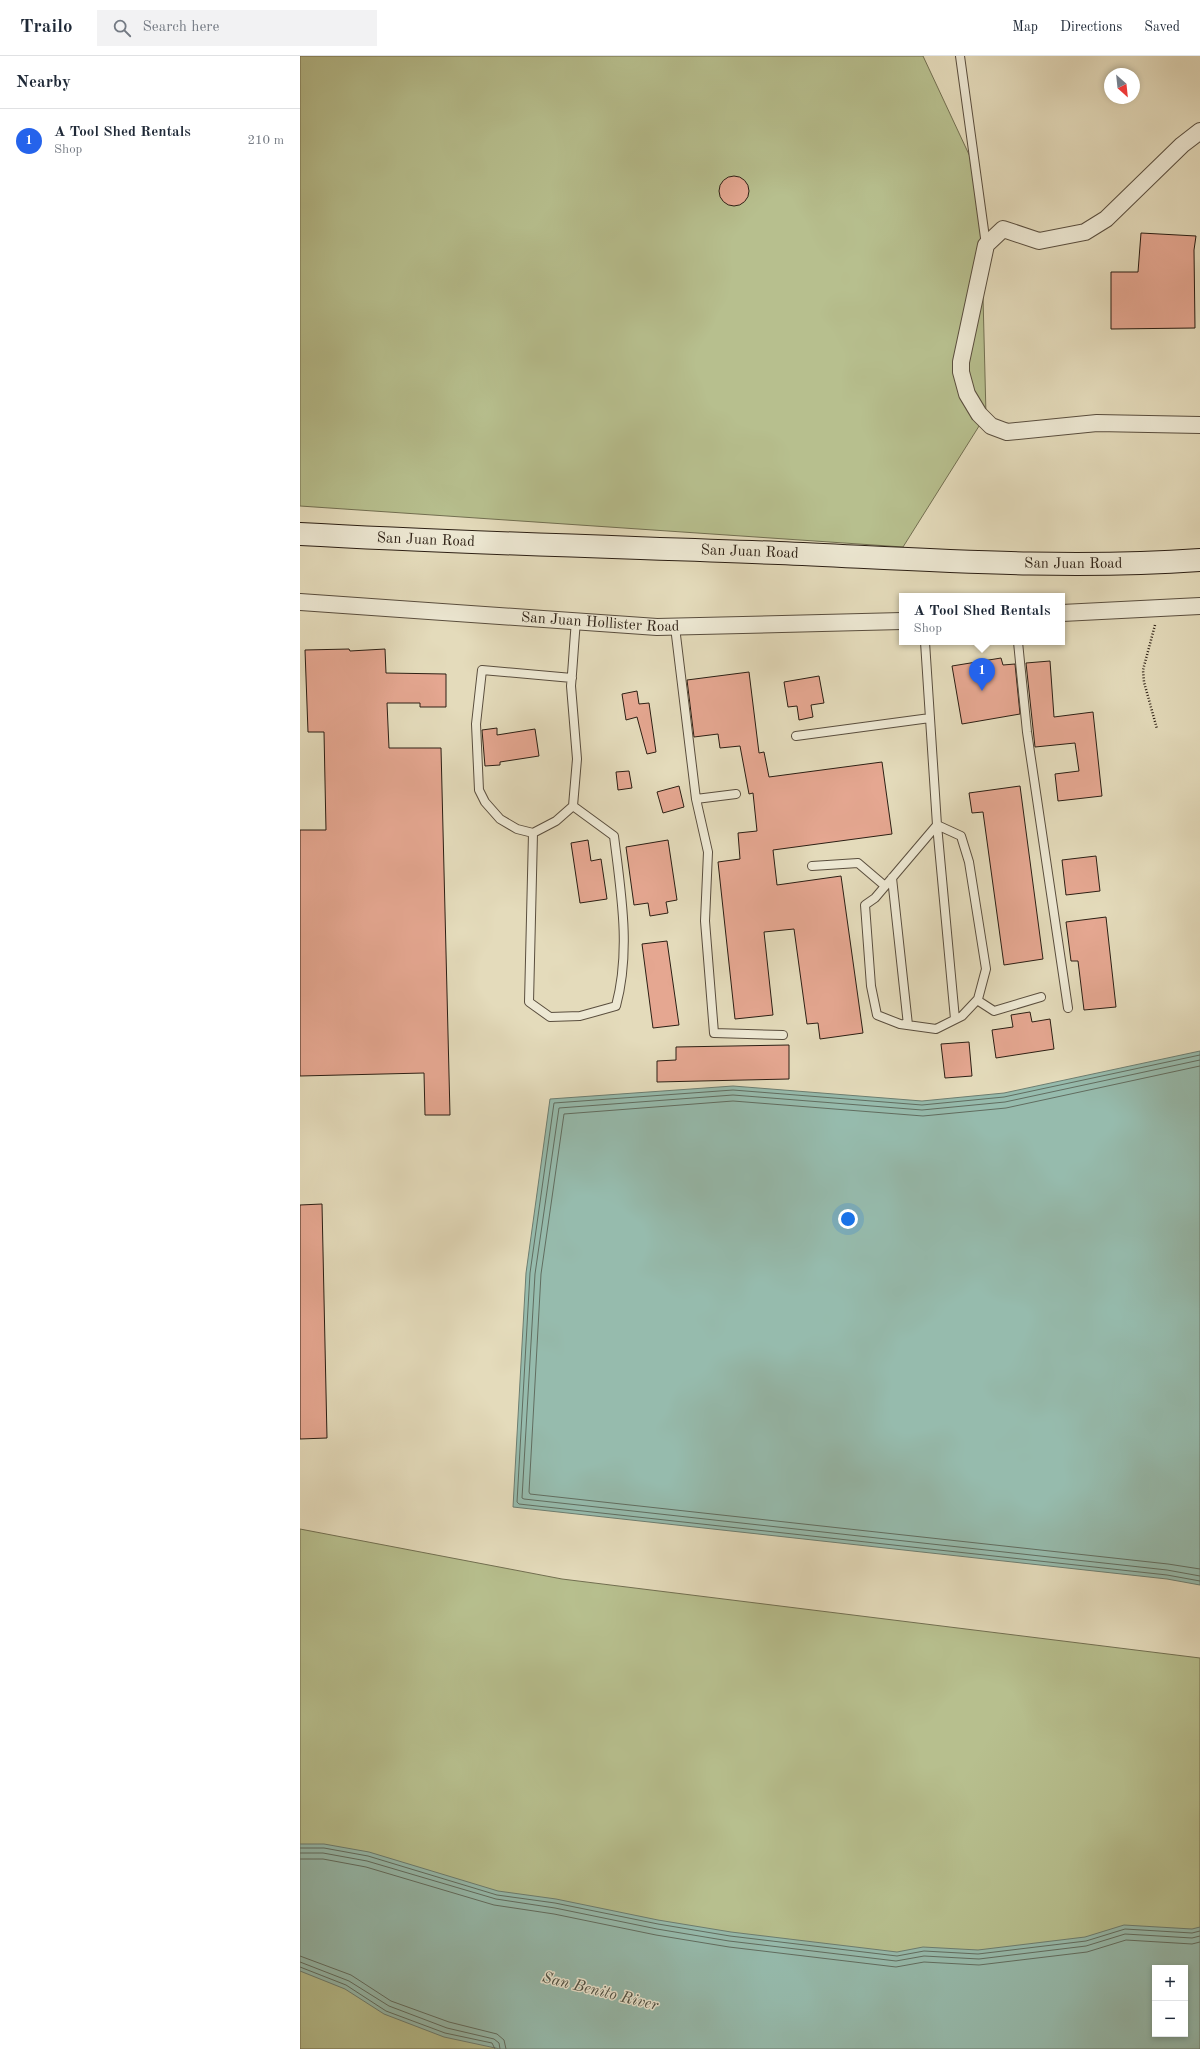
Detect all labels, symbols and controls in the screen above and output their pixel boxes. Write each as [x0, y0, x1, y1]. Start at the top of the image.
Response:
search box [97, 10, 377, 46]
icon: search [111, 17, 133, 39]
text: Trailo [20, 18, 73, 37]
text: Search here [143, 20, 219, 35]
text: Map [1012, 20, 1038, 34]
text: Directions [1060, 20, 1122, 34]
text: Saved [1144, 20, 1180, 34]
north arrow [1104, 68, 1140, 104]
text: Nearby [16, 74, 71, 91]
text: A Tool Shed Rentals [54, 125, 191, 140]
text: 1 [25, 134, 33, 147]
text: 210 m [247, 134, 284, 147]
text: Shop [54, 143, 82, 156]
street label: San Juan Road [376, 530, 475, 550]
street label: San Juan Road [700, 543, 799, 561]
street label: San Juan Road [1024, 556, 1123, 572]
popup [899, 593, 1065, 645]
text: A Tool Shed Rentals [914, 604, 1050, 619]
street label: San Juan Hollister Road [520, 610, 680, 635]
text: Shop [914, 622, 942, 635]
pin: 1 [969, 658, 995, 691]
your location [838, 1209, 858, 1229]
map controls [1152, 1965, 1188, 2037]
button: + [1152, 1965, 1188, 2001]
water label: San Benito River [540, 1970, 661, 2014]
button: − [1152, 2001, 1188, 2037]

